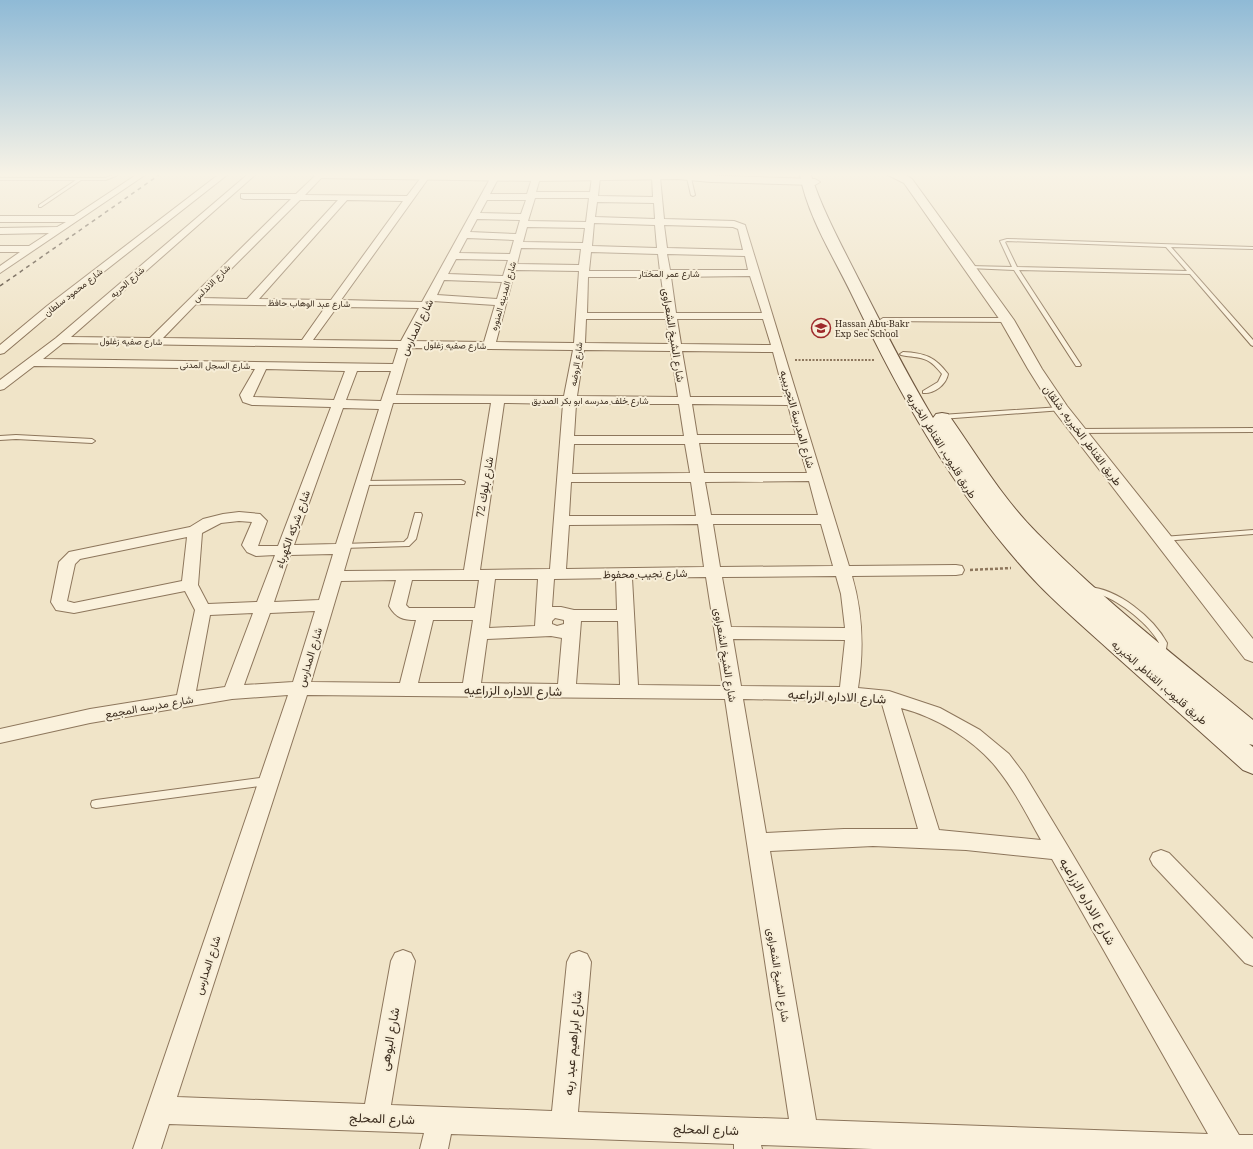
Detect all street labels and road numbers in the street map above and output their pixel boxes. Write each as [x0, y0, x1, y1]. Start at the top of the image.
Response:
street label: شارع المدينه المنوره [487, 260, 519, 332]
street label: شارع الاندلس [189, 261, 233, 305]
street label: شارع الحريه [107, 263, 147, 301]
street label: شارع محمود سلطان [41, 265, 105, 319]
street label: شارع عمر المختار [638, 267, 699, 280]
street label: شارع الشيخ الشعراوى [658, 287, 689, 384]
street label: شارع عبد الوهاب حافظ [268, 296, 350, 310]
street label: شارع المدارس [396, 296, 437, 358]
street label: شارع صفيه زغلول [100, 334, 162, 348]
street label: شارع صفيه زغلول [424, 338, 486, 352]
street label: شارع الروضه [566, 341, 586, 387]
street label: شارع السجل المدنى [180, 358, 250, 372]
street label: شارع المدرسة التجريبيه [776, 368, 819, 470]
street label: طريق القناطر الخيريه, شلقان [1040, 381, 1126, 489]
street label: طريق قليوب, القناطر الخيريه [903, 389, 981, 501]
street label: شارع خلف مدرسه ابو بكر الصديق [531, 394, 649, 407]
street label: شارع بلوك 72 [472, 455, 497, 519]
street label: شارع شركه الكهرباء [271, 488, 314, 570]
street label: شارع نجيب محفوظ [603, 565, 688, 582]
street label: شارع الشيخ الشعراوى [710, 607, 741, 704]
street label: شارع المدارس [293, 625, 326, 689]
street label: طريق قليوب, القناطر الخيريه [1109, 636, 1211, 728]
street label: شارع الاداره الزراعيه [464, 680, 562, 701]
street label: شارع الاداره الزراعيه [787, 684, 887, 709]
street label: شارع مدرسه المجمع [104, 691, 195, 722]
street label: شارع الاداره الزراعيه [1055, 854, 1120, 949]
street label: شارع الشيخ الشعراوى [763, 927, 794, 1024]
street label: شارع المدارس [190, 933, 225, 997]
street label: شارع ابراهيم عبد ربه [558, 990, 587, 1096]
street label: شارع البوهى [375, 1006, 404, 1072]
street label: شارع المحلج [349, 1108, 415, 1129]
street label: شارع المحلج [673, 1119, 739, 1140]

